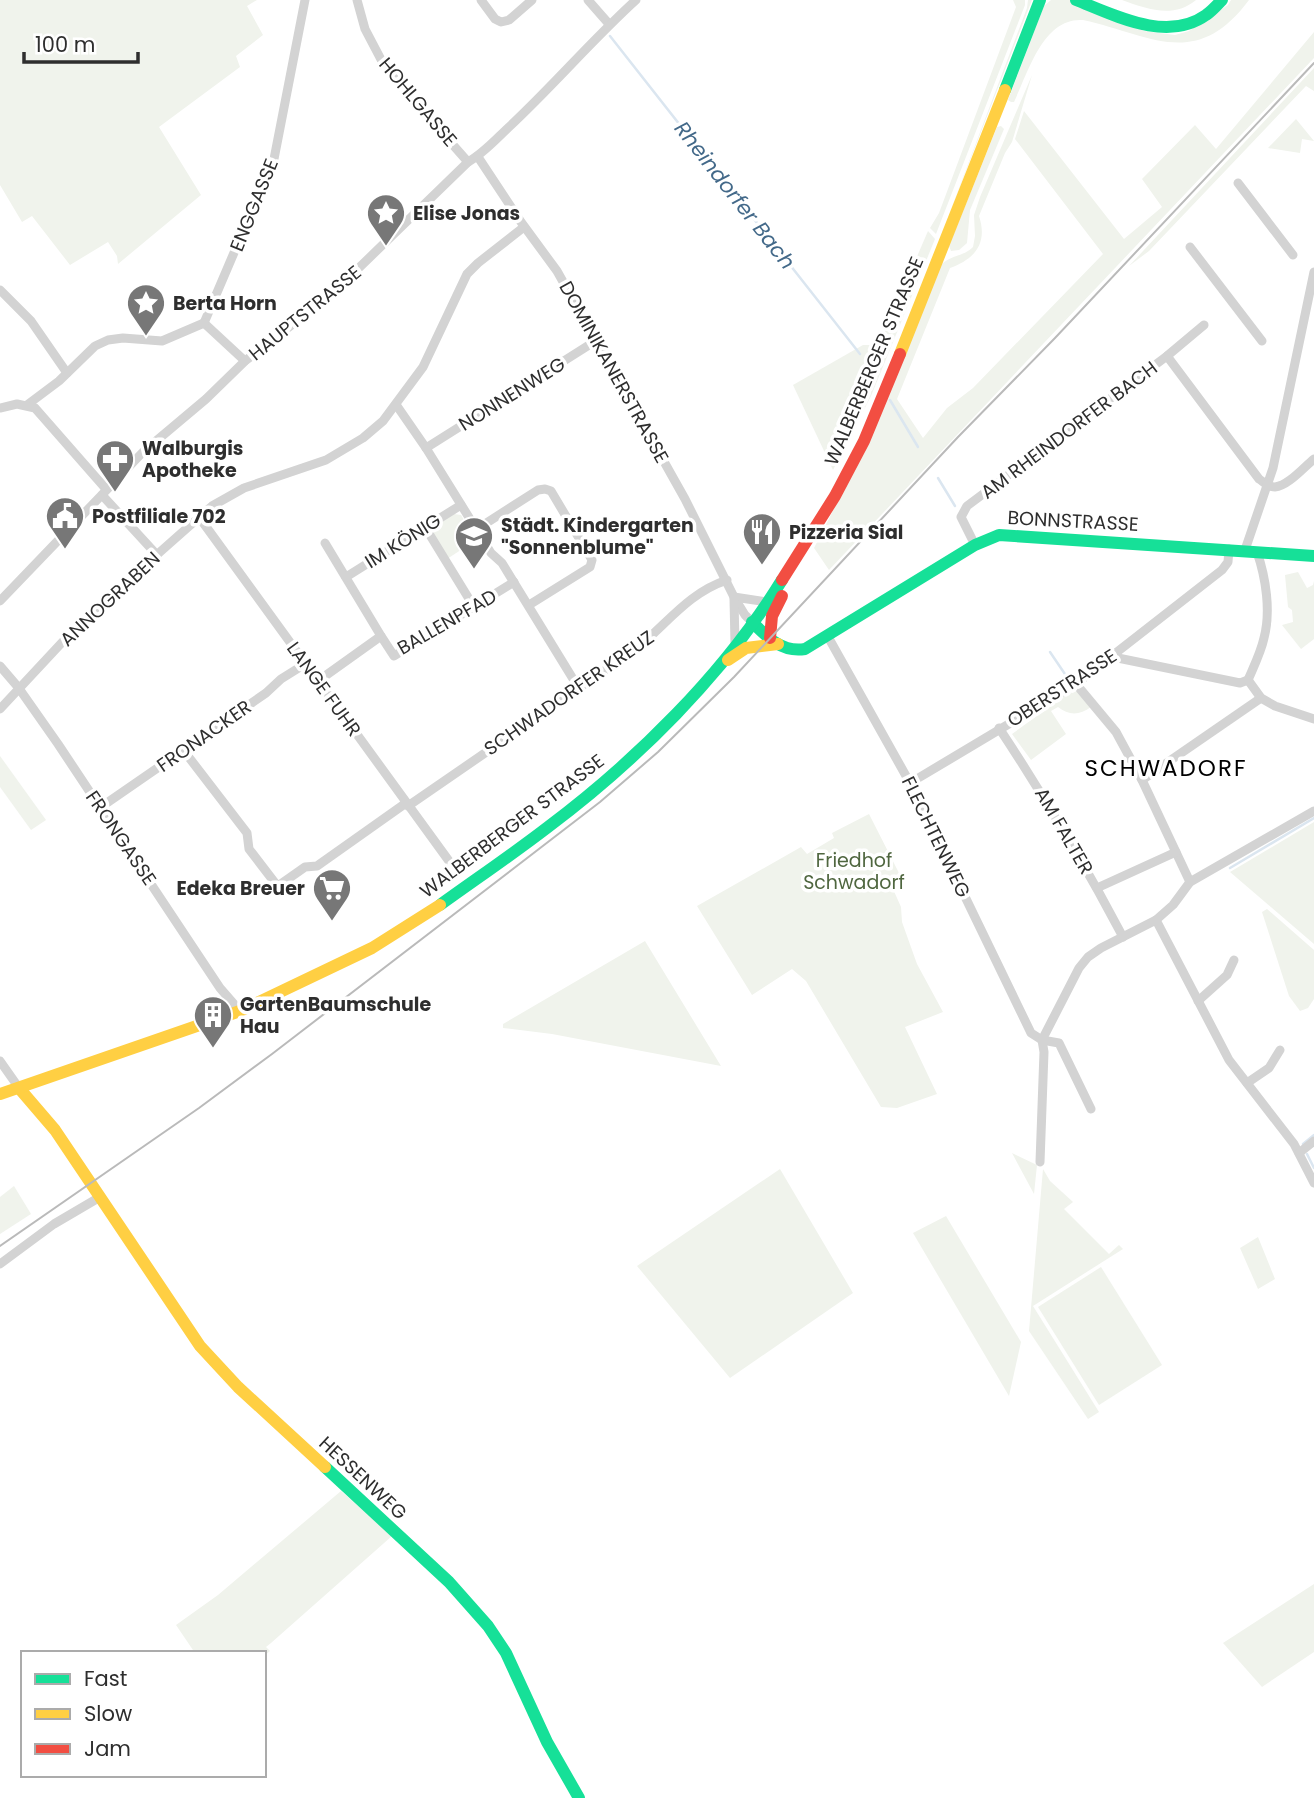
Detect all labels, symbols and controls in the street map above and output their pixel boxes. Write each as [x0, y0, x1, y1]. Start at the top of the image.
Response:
scale bar [24, 21, 138, 65]
text: 100 m [35, 30, 95, 59]
street label: HOHLGASSE [373, 52, 463, 152]
water label: Rheindorfer Bach [668, 115, 802, 275]
street label: ENGGASSE [223, 155, 285, 255]
place icon: Elise Jonas [365, 192, 407, 247]
place label: Elise Jonas [413, 200, 520, 227]
street label: WALBERBERGER STRASSE [818, 252, 930, 470]
street label: HAUPTSTRASSE [243, 259, 367, 367]
street label: DOMINIKANERSTRASSE [553, 276, 675, 468]
place icon: Berta Horn [125, 282, 167, 337]
place label: Berta Horn [173, 290, 277, 317]
street label: NONNENWEG [453, 350, 571, 438]
street label: AM RHEINDORFER BACH [975, 355, 1163, 505]
place label: Walburgis Apotheke [142, 435, 243, 484]
pharmacy icon: Walburgis Apotheke [94, 438, 136, 493]
public building icon: Postfiliale 702 [44, 495, 86, 550]
place label: Postfiliale 702 [92, 503, 226, 530]
street label: BONNSTRASSE [1007, 504, 1139, 538]
street label: IM KÖNIG [360, 507, 446, 575]
restaurant icon: Pizzeria Sial [741, 511, 783, 566]
place label: Städt. Kindergarten "Sonnenblume" [501, 512, 694, 561]
school or university icon: Städt. Kindergarten "Sonnenblume" [453, 515, 495, 570]
place label: Pizzeria Sial [789, 519, 903, 546]
street label: ANNOGRABEN [54, 545, 166, 653]
street label: BALLENPFAD [392, 583, 502, 661]
street label: SCHWADORFER KREUZ [479, 624, 659, 762]
street label: LANGE FUHR [280, 636, 368, 742]
street label: OBERSTRASSE [1002, 642, 1122, 734]
street label: FRONACKER [151, 694, 257, 778]
street label: WALBERBERGER STRASSE [414, 748, 610, 904]
district label: SCHWADORF [1084, 752, 1248, 784]
street label: FLECHTENWEG [895, 772, 977, 902]
street label: AM FALTER [1028, 783, 1100, 879]
street label: FRONGASSE [79, 785, 163, 891]
park label: Friedhof Schwadorf [803, 847, 905, 896]
supermarket icon: Edeka Breuer [311, 867, 353, 922]
place label: Edeka Breuer [176, 875, 305, 902]
place label: GartenBaumschule Hau [240, 991, 431, 1040]
building icon: GartenBaumschule Hau [192, 994, 234, 1049]
street label: HESSENWEG [313, 1430, 413, 1526]
legend [21, 1651, 266, 1777]
text: Fast [84, 1664, 127, 1693]
text: Slow [84, 1699, 132, 1728]
text: Jam [84, 1734, 131, 1763]

